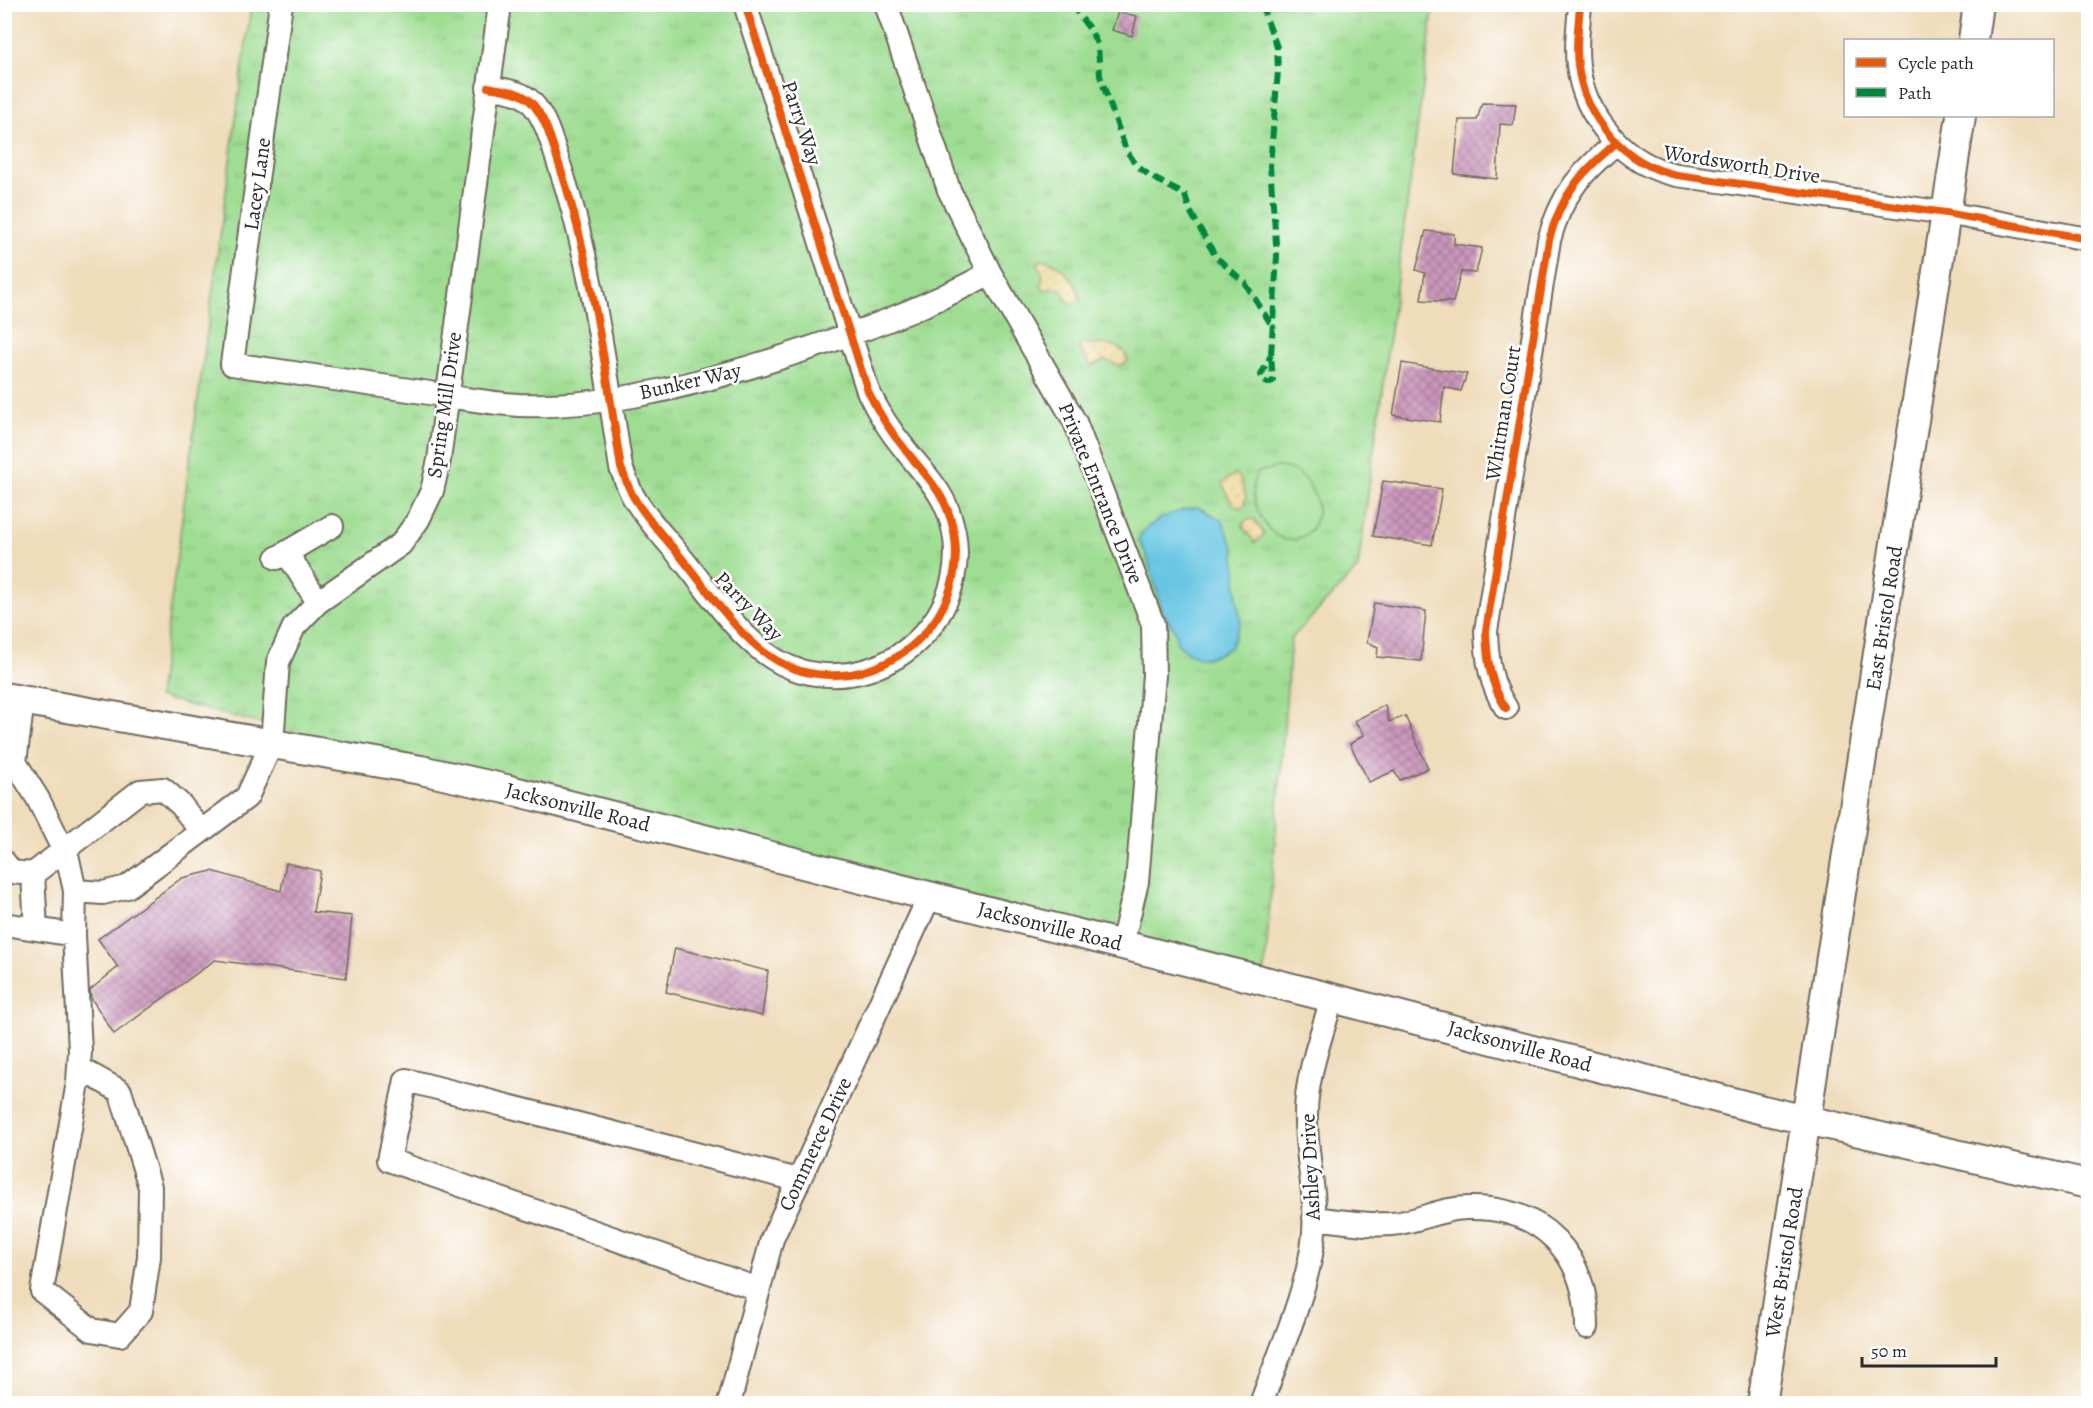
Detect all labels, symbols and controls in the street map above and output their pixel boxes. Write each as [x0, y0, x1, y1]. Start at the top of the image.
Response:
legend [1844, 39, 2054, 117]
text: Cycle path [1898, 51, 1974, 75]
street label: Parry Way [775, 77, 829, 170]
text: Path [1898, 81, 1932, 105]
street label: Lacey Lane [237, 136, 277, 232]
street label: Wordsworth Drive [1661, 138, 1822, 190]
street label: Spring Mill Drive [420, 330, 468, 480]
street label: Whitman Court [1478, 344, 1527, 483]
street label: Bunker Way [636, 356, 744, 406]
street label: Private Entrance Drive [1052, 398, 1150, 588]
street label: East Bristol Road [1859, 543, 1909, 693]
street label: Parry Way [709, 565, 790, 648]
street label: Jacksonville Road [503, 775, 654, 839]
street label: Jacksonville Road [975, 894, 1126, 958]
street label: Jacksonville Road [1445, 1013, 1596, 1079]
street label: Commerce Drive [772, 1073, 858, 1215]
street label: Ashley Drive [1293, 1113, 1327, 1222]
street label: West Bristol Road [1758, 1184, 1810, 1340]
scale bar [1862, 1330, 1996, 1368]
text: 50 m [1871, 1339, 1907, 1363]

